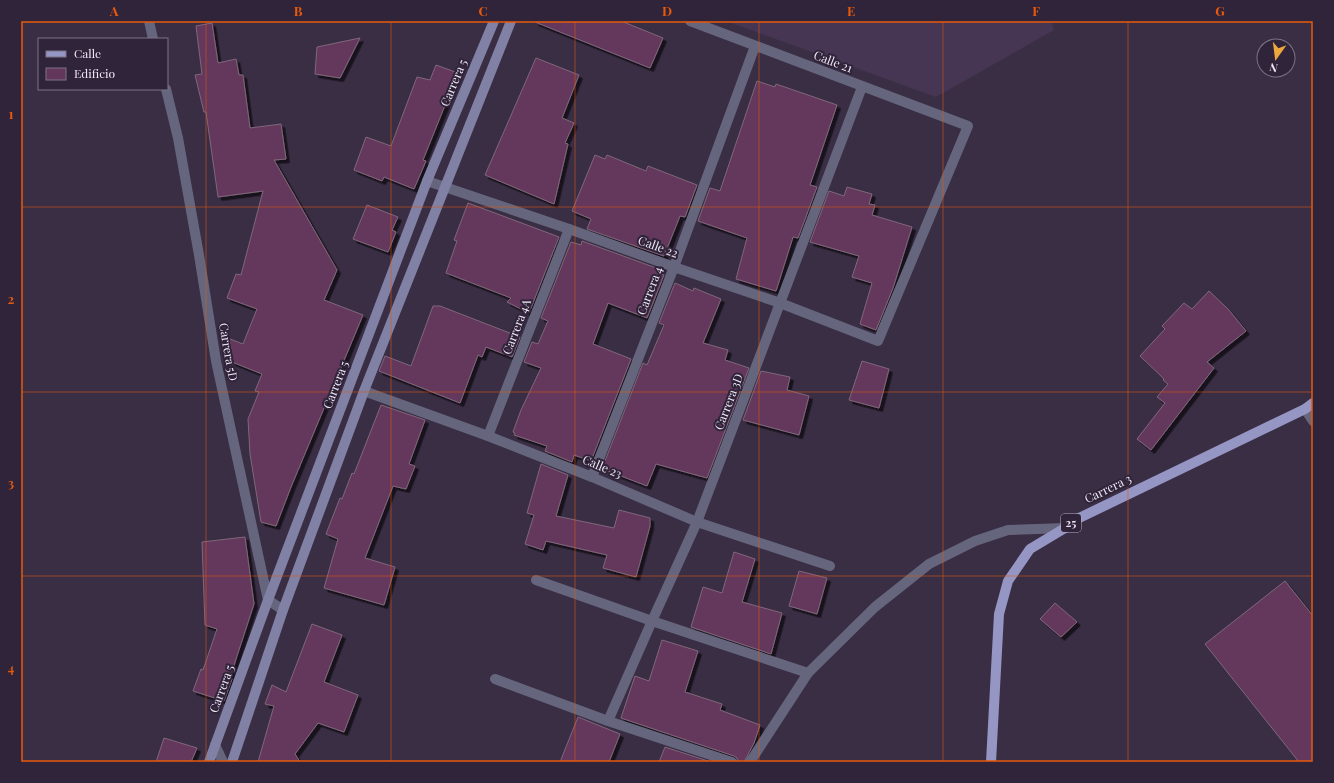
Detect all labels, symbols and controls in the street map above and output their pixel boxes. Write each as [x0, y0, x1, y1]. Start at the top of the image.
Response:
text: A [109, 2, 119, 19]
text: B [294, 2, 303, 19]
text: C [478, 2, 488, 19]
text: D [662, 2, 672, 19]
text: E [847, 2, 855, 19]
text: F [1032, 2, 1040, 19]
text: G [1215, 2, 1225, 19]
legend [38, 38, 168, 90]
north arrow [1256, 38, 1296, 78]
text: Calle [74, 45, 101, 61]
street label: Calle 21 [812, 46, 856, 76]
street label: Carrera 5 [436, 57, 470, 109]
text: N [1268, 60, 1279, 76]
text: Edificio [74, 65, 116, 81]
text: 1 [9, 105, 14, 122]
street label: Calle 22 [636, 231, 681, 261]
street label: Carrera 4 [633, 264, 666, 317]
text: 2 [8, 290, 15, 307]
street label: Carrera 4A [498, 296, 534, 357]
street label: Carrera 5D [216, 322, 242, 382]
street label: Carrera 5 [319, 358, 351, 411]
street label: Carrera 3D [710, 371, 746, 432]
street label: Calle 23 [580, 451, 624, 481]
street label: Carrera 3 [1081, 470, 1134, 506]
text: 3 [8, 474, 14, 491]
road number: 25 [1061, 514, 1081, 532]
text: 4 [8, 659, 15, 676]
street label: Carrera 5 [205, 662, 237, 715]

